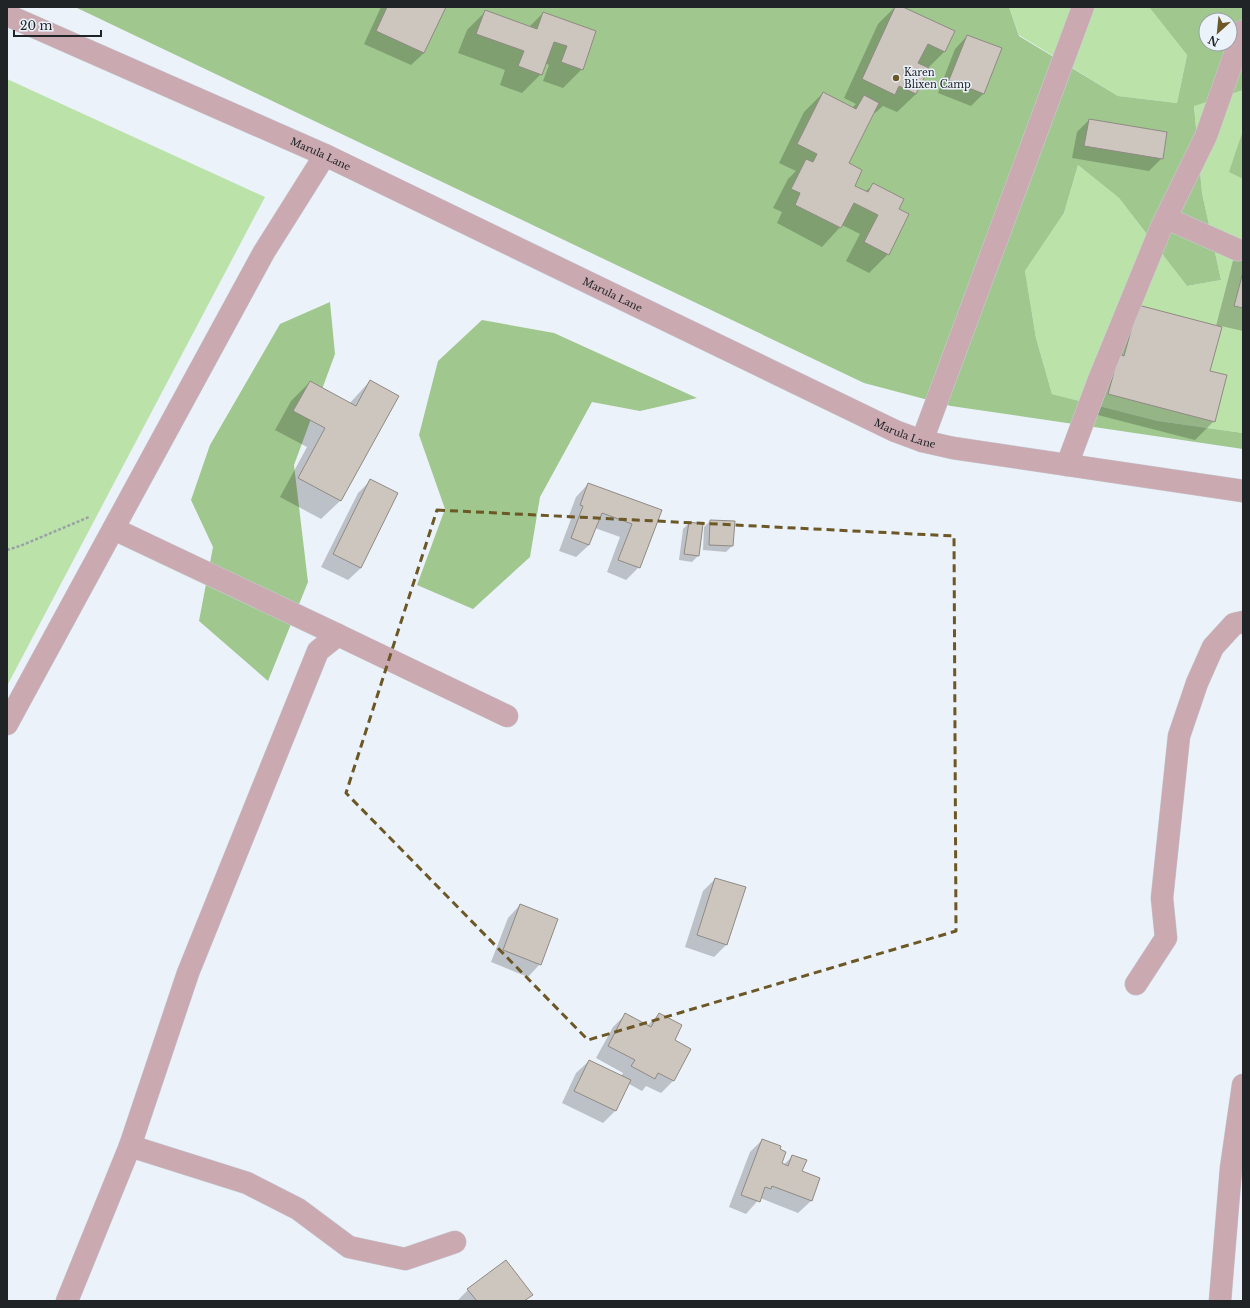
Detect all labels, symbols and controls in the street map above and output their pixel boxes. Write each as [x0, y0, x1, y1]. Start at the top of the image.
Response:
scale bar [14, 12, 101, 38]
north arrow [1198, 12, 1238, 52]
text: 20 m [20, 18, 52, 33]
text: N [1205, 32, 1221, 49]
place label: Karen Blixen Camp [904, 66, 971, 91]
marker: Karen Blixen Camp [891, 73, 901, 83]
street label: Marula Lane [288, 135, 353, 174]
street label: Marula Lane [580, 275, 645, 315]
street label: Marula Lane [872, 416, 937, 451]

